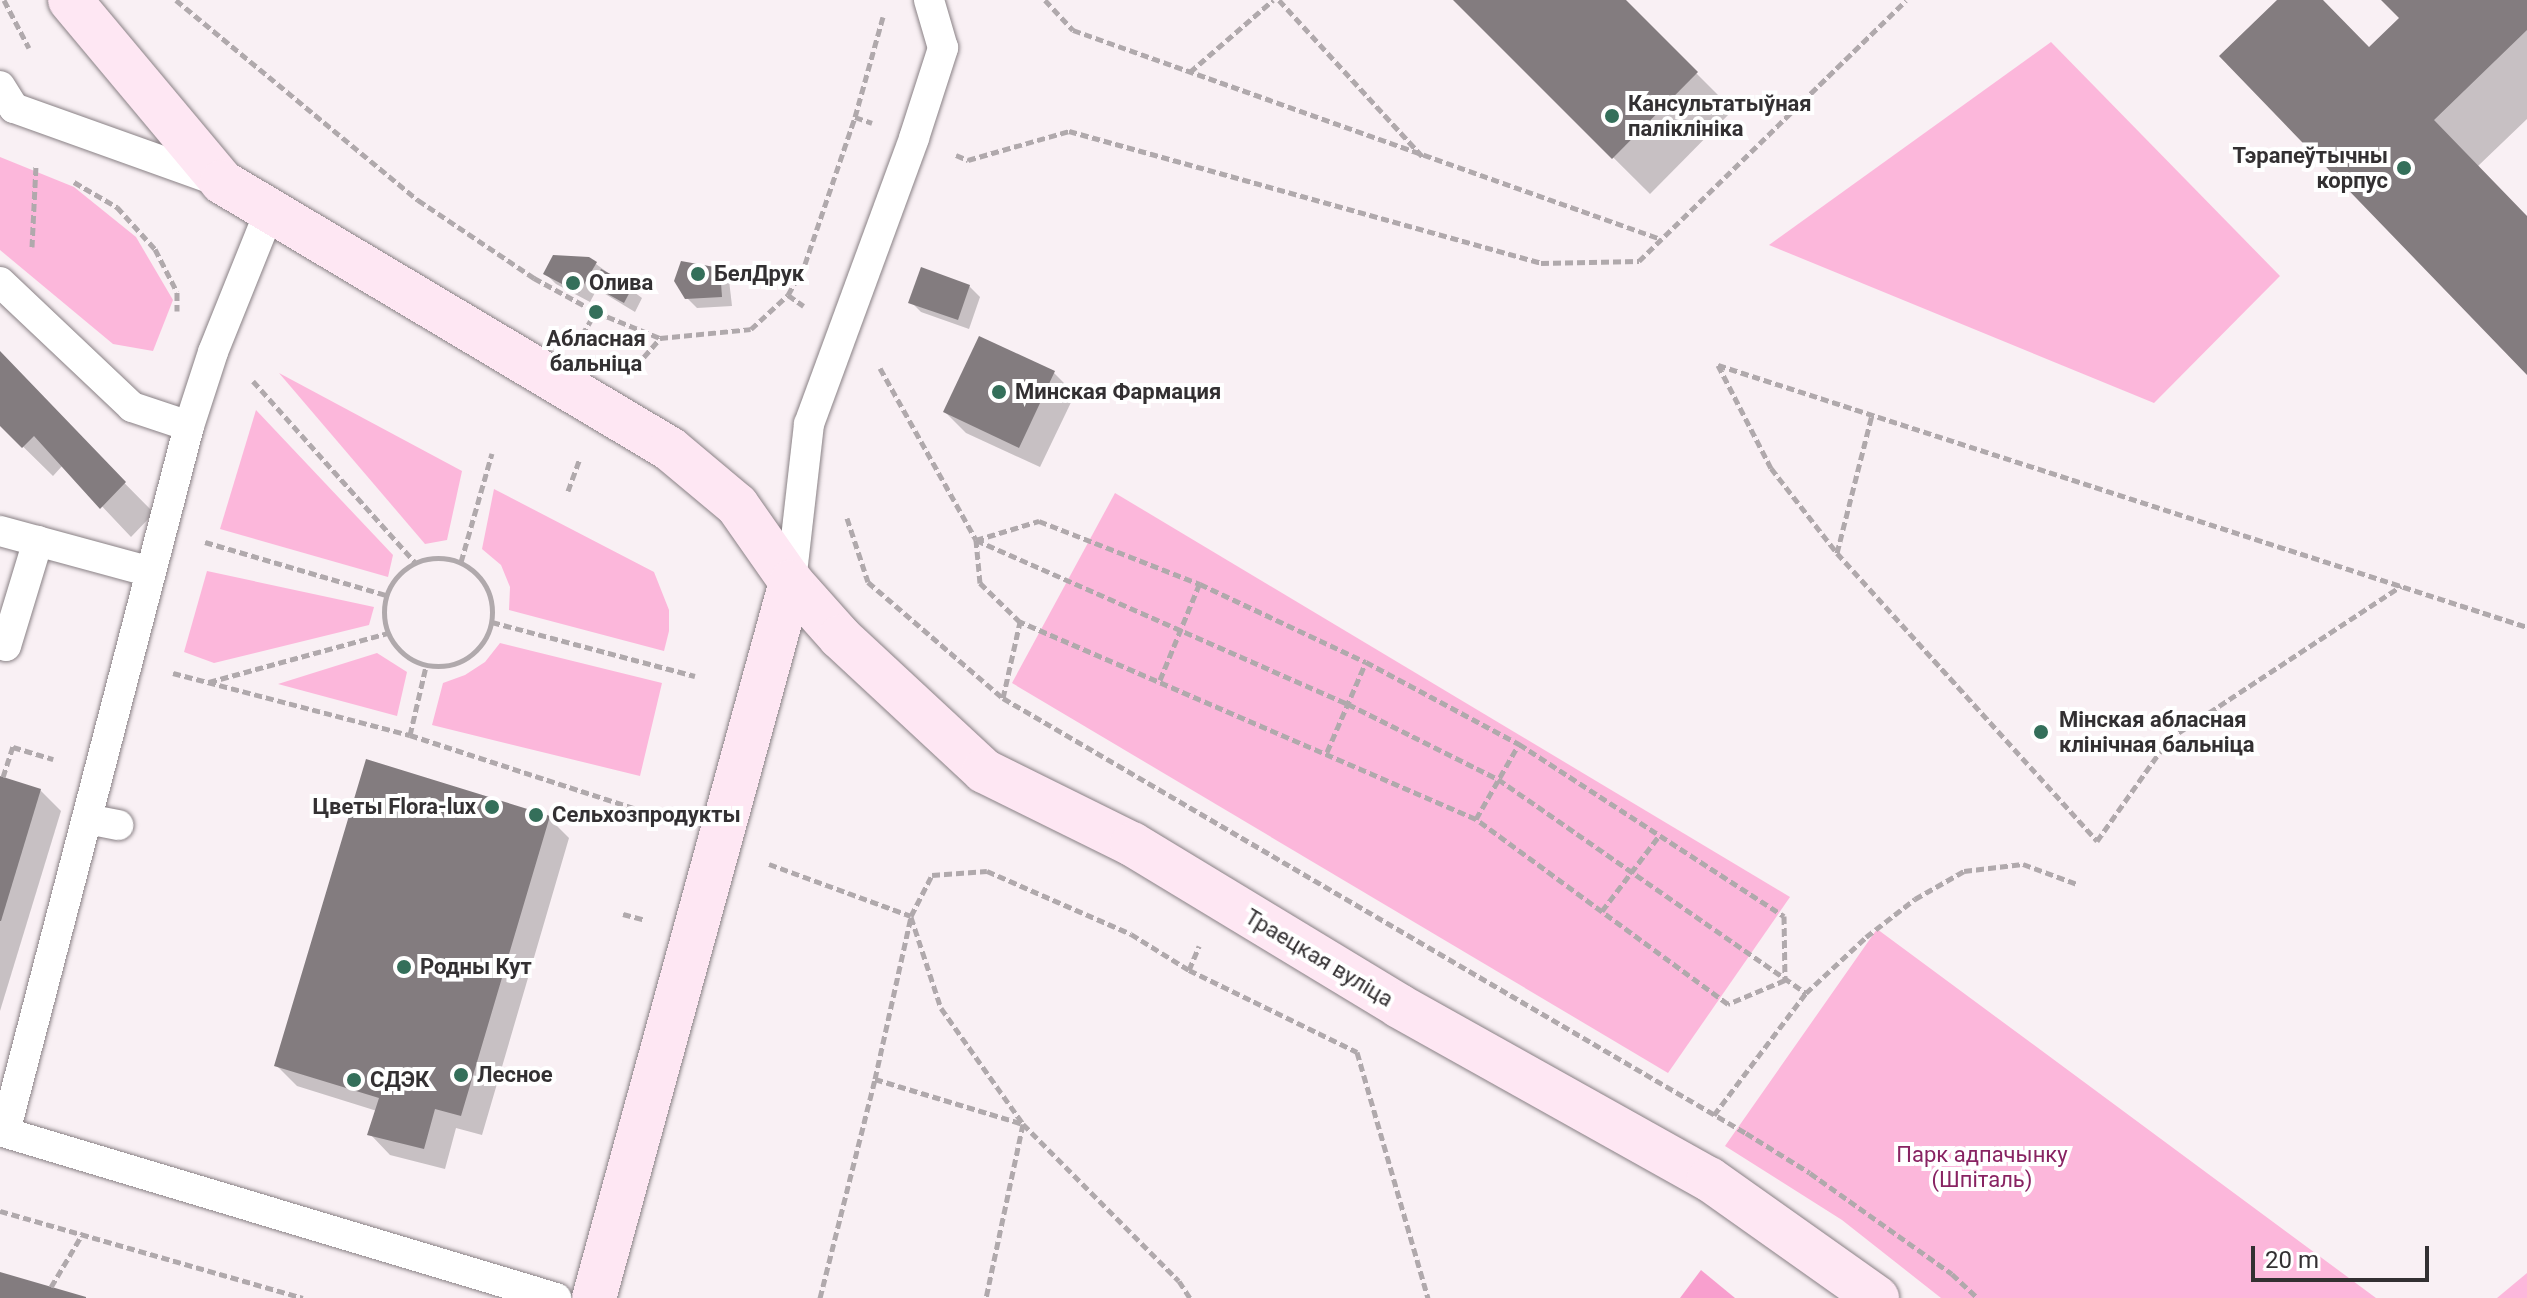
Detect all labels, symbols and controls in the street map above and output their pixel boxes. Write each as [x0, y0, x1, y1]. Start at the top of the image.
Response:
place label: Кансультатыўная паліклініка [1628, 90, 1812, 142]
marker: Кансультатыўная паліклініка [1603, 107, 1621, 125]
place label: Тэрапеўтычны корпус [2233, 142, 2388, 194]
marker: Тэрапеўтычны корпус [2395, 159, 2413, 177]
place label: БелДрук [714, 261, 804, 287]
marker: БелДрук [689, 265, 707, 283]
place label: Олива [589, 270, 653, 296]
marker: Олива [564, 274, 582, 292]
marker: Абласная бальніца [587, 303, 605, 321]
place label: Абласная бальніца [546, 325, 646, 376]
place label: Минская Фармация [1015, 379, 1221, 405]
marker: Минская Фармация [990, 383, 1008, 401]
place label: Мінская абласная клінічная бальніца [2059, 706, 2255, 758]
marker: Мінская абласная клінічная бальніца [2030, 721, 2052, 743]
place label: Цветы Flora-lux [312, 794, 476, 820]
marker: Цветы Flora-lux [483, 798, 501, 816]
place label: Сельхозпродукты [552, 802, 741, 828]
marker: Сельхозпродукты [527, 806, 545, 824]
street label: Траецкая вуліца [1240, 903, 1398, 1013]
place label: Родны Кут [420, 954, 532, 980]
marker: Родны Кут [395, 958, 413, 976]
place label: Лесное [477, 1062, 553, 1088]
marker: Лесное [452, 1066, 470, 1084]
place label: СДЭК [370, 1067, 429, 1093]
marker: СДЭК [345, 1071, 363, 1089]
park label: Парк адпачынку (Шпіталь) [1896, 1141, 2068, 1192]
scale bar [2255, 1230, 2433, 1280]
text: 20 m [2265, 1246, 2319, 1274]

